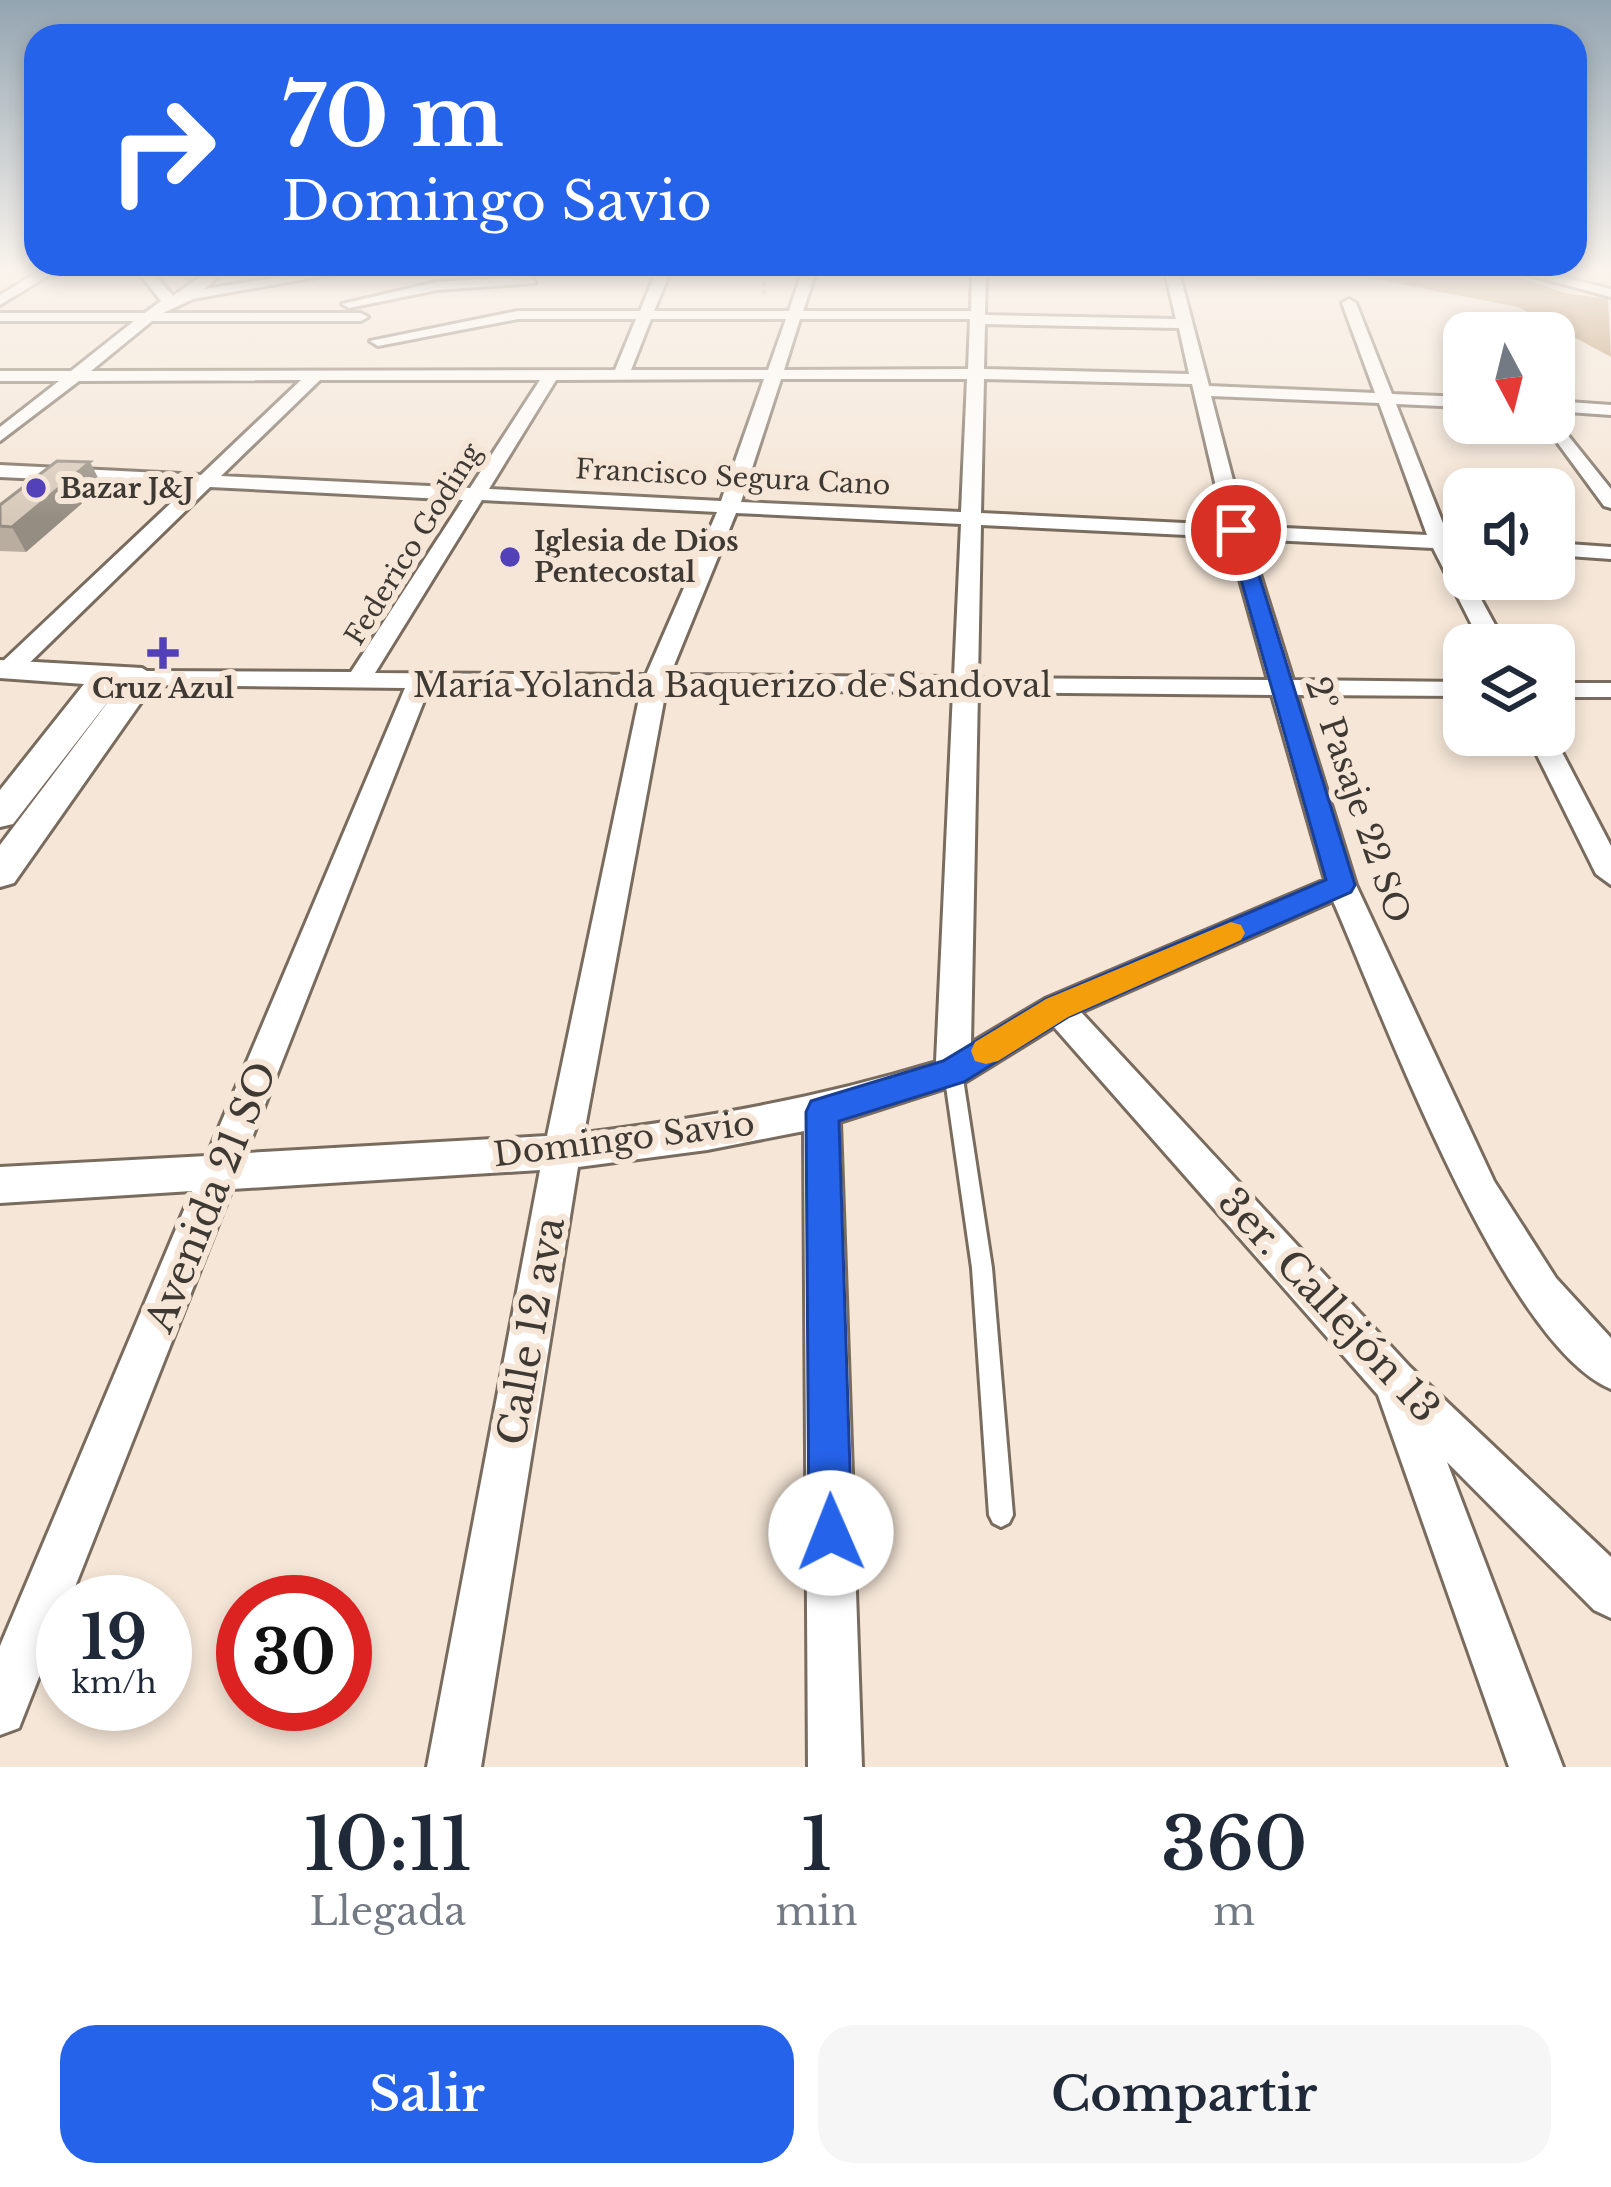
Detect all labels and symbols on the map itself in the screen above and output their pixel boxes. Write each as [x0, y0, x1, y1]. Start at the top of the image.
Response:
north arrow [1443, 312, 1575, 444]
street label: Federico Goding [338, 436, 489, 651]
street label: Francisco Segura Cano [575, 452, 891, 502]
place label: Bazar J&J [60, 472, 194, 505]
marker: Bazar J&J [23, 475, 49, 501]
pin [1185, 479, 1287, 581]
place label: Iglesia de Dios Pentecostal [534, 525, 739, 589]
marker: Iglesia de Dios Pentecostal [497, 544, 523, 570]
marker: Cruz Azul [150, 640, 176, 666]
street label: María Yolanda Baquerizo de Sandoval [413, 665, 1051, 706]
place label: Cruz Azul [92, 672, 234, 705]
street label: 2º Pasaje 22 SO [1297, 672, 1419, 928]
street label: Avenida 21 SO [134, 1055, 287, 1340]
street label: Domingo Savio [491, 1103, 757, 1175]
street label: 3er. Callejón 13 [1208, 1178, 1450, 1432]
street label: Calle 12 ava [487, 1213, 575, 1449]
position arrow [768, 1470, 894, 1596]
speed limit sign: 30 [216, 1575, 372, 1731]

